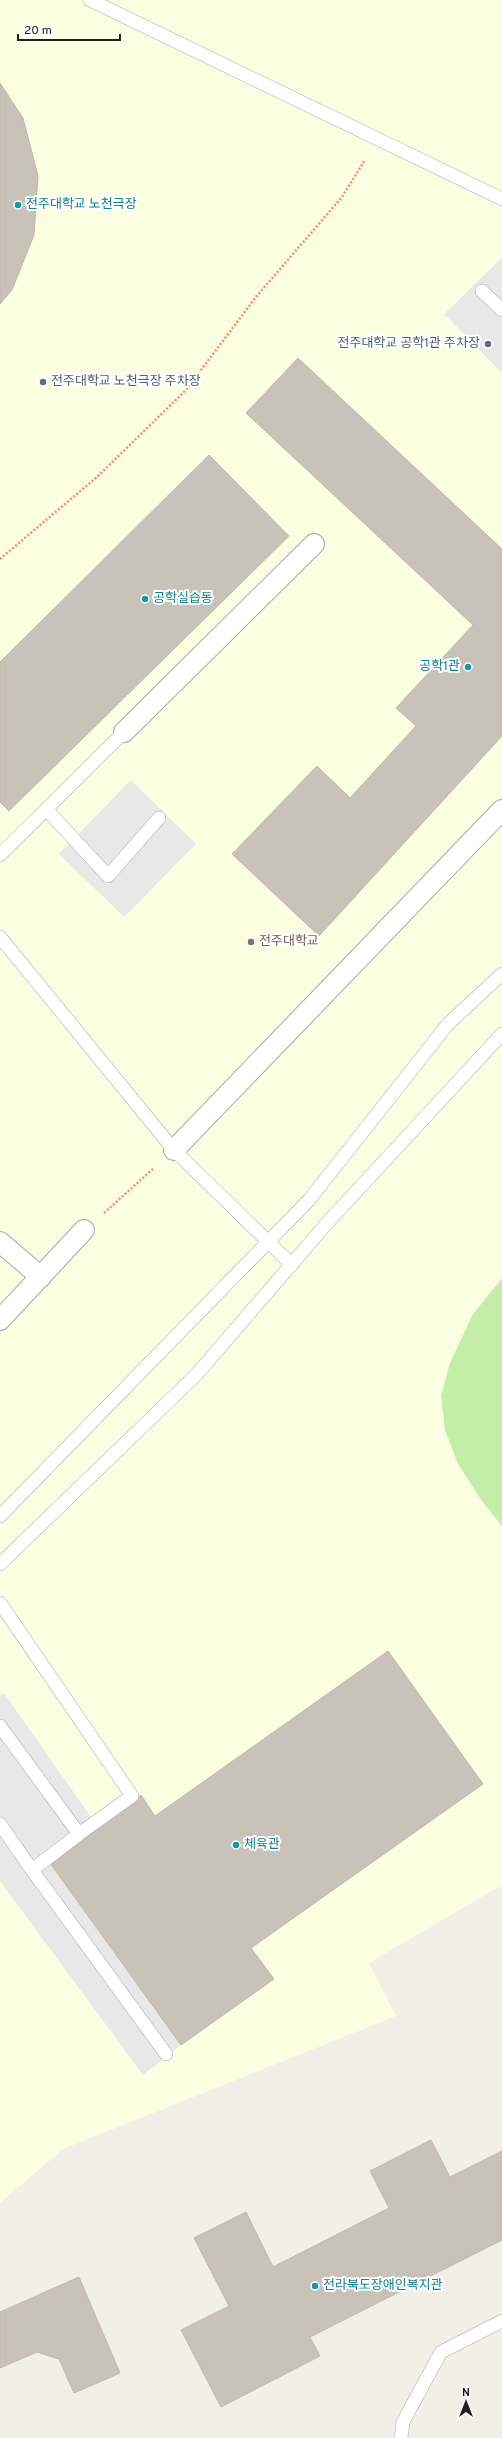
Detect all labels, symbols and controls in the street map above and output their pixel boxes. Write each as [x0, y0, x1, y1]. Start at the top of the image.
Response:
scale bar [18, 16, 120, 42]
text: 20 m [24, 23, 52, 39]
place label: 전주대학교 노천극장 [26, 196, 137, 213]
marker: 전주대학교 노천극장 [13, 200, 23, 210]
place label: 전주대학교 공학1관 주차장 [337, 335, 480, 352]
marker: 전주대학교 공학1관 주차장 [483, 339, 493, 349]
place label: 전주대학교 노천극장 주차장 [51, 373, 201, 390]
marker: 전주대학교 노천극장 주차장 [38, 377, 48, 387]
place label: 공학실습동 [153, 590, 213, 607]
marker: 공학실습동 [140, 594, 150, 604]
place label: 공학1관 [419, 658, 460, 675]
marker: 공학1관 [463, 662, 473, 672]
place label: 전주대학교 [259, 933, 319, 950]
marker: 전주대학교 [246, 937, 256, 947]
place label: 체육관 [244, 1837, 280, 1853]
marker: 체육관 [231, 1840, 241, 1850]
place label: 전라북도장애인복지관 [323, 2278, 443, 2294]
marker: 전라북도장애인복지관 [310, 2281, 320, 2291]
north arrow [446, 2382, 486, 2422]
text: N [462, 2386, 470, 2400]

